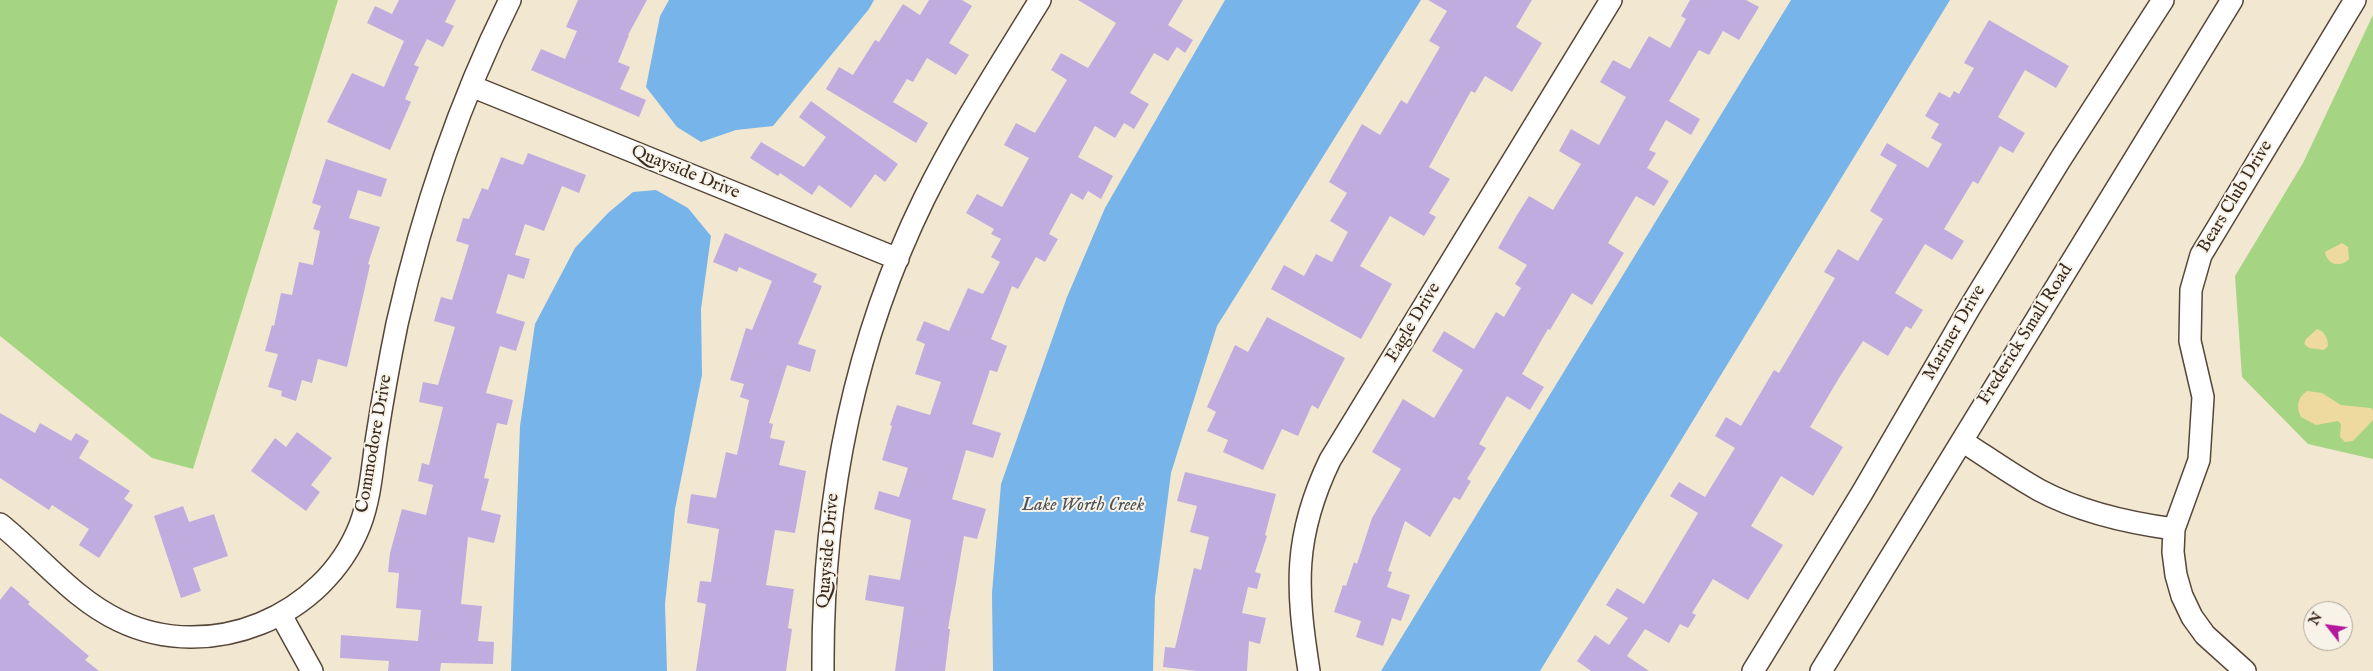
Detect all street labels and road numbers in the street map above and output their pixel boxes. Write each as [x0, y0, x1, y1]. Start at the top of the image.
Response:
street label: Bears Club Drive [2194, 137, 2278, 257]
street label: Quayside Drive [627, 141, 743, 205]
street label: Frederick Small Road [1974, 261, 2078, 409]
street label: Eagle Drive [1382, 279, 1446, 367]
street label: Mariner Drive [1919, 282, 1991, 384]
street label: Commodore Drive [352, 373, 398, 515]
street label: Quayside Drive [813, 493, 845, 609]

